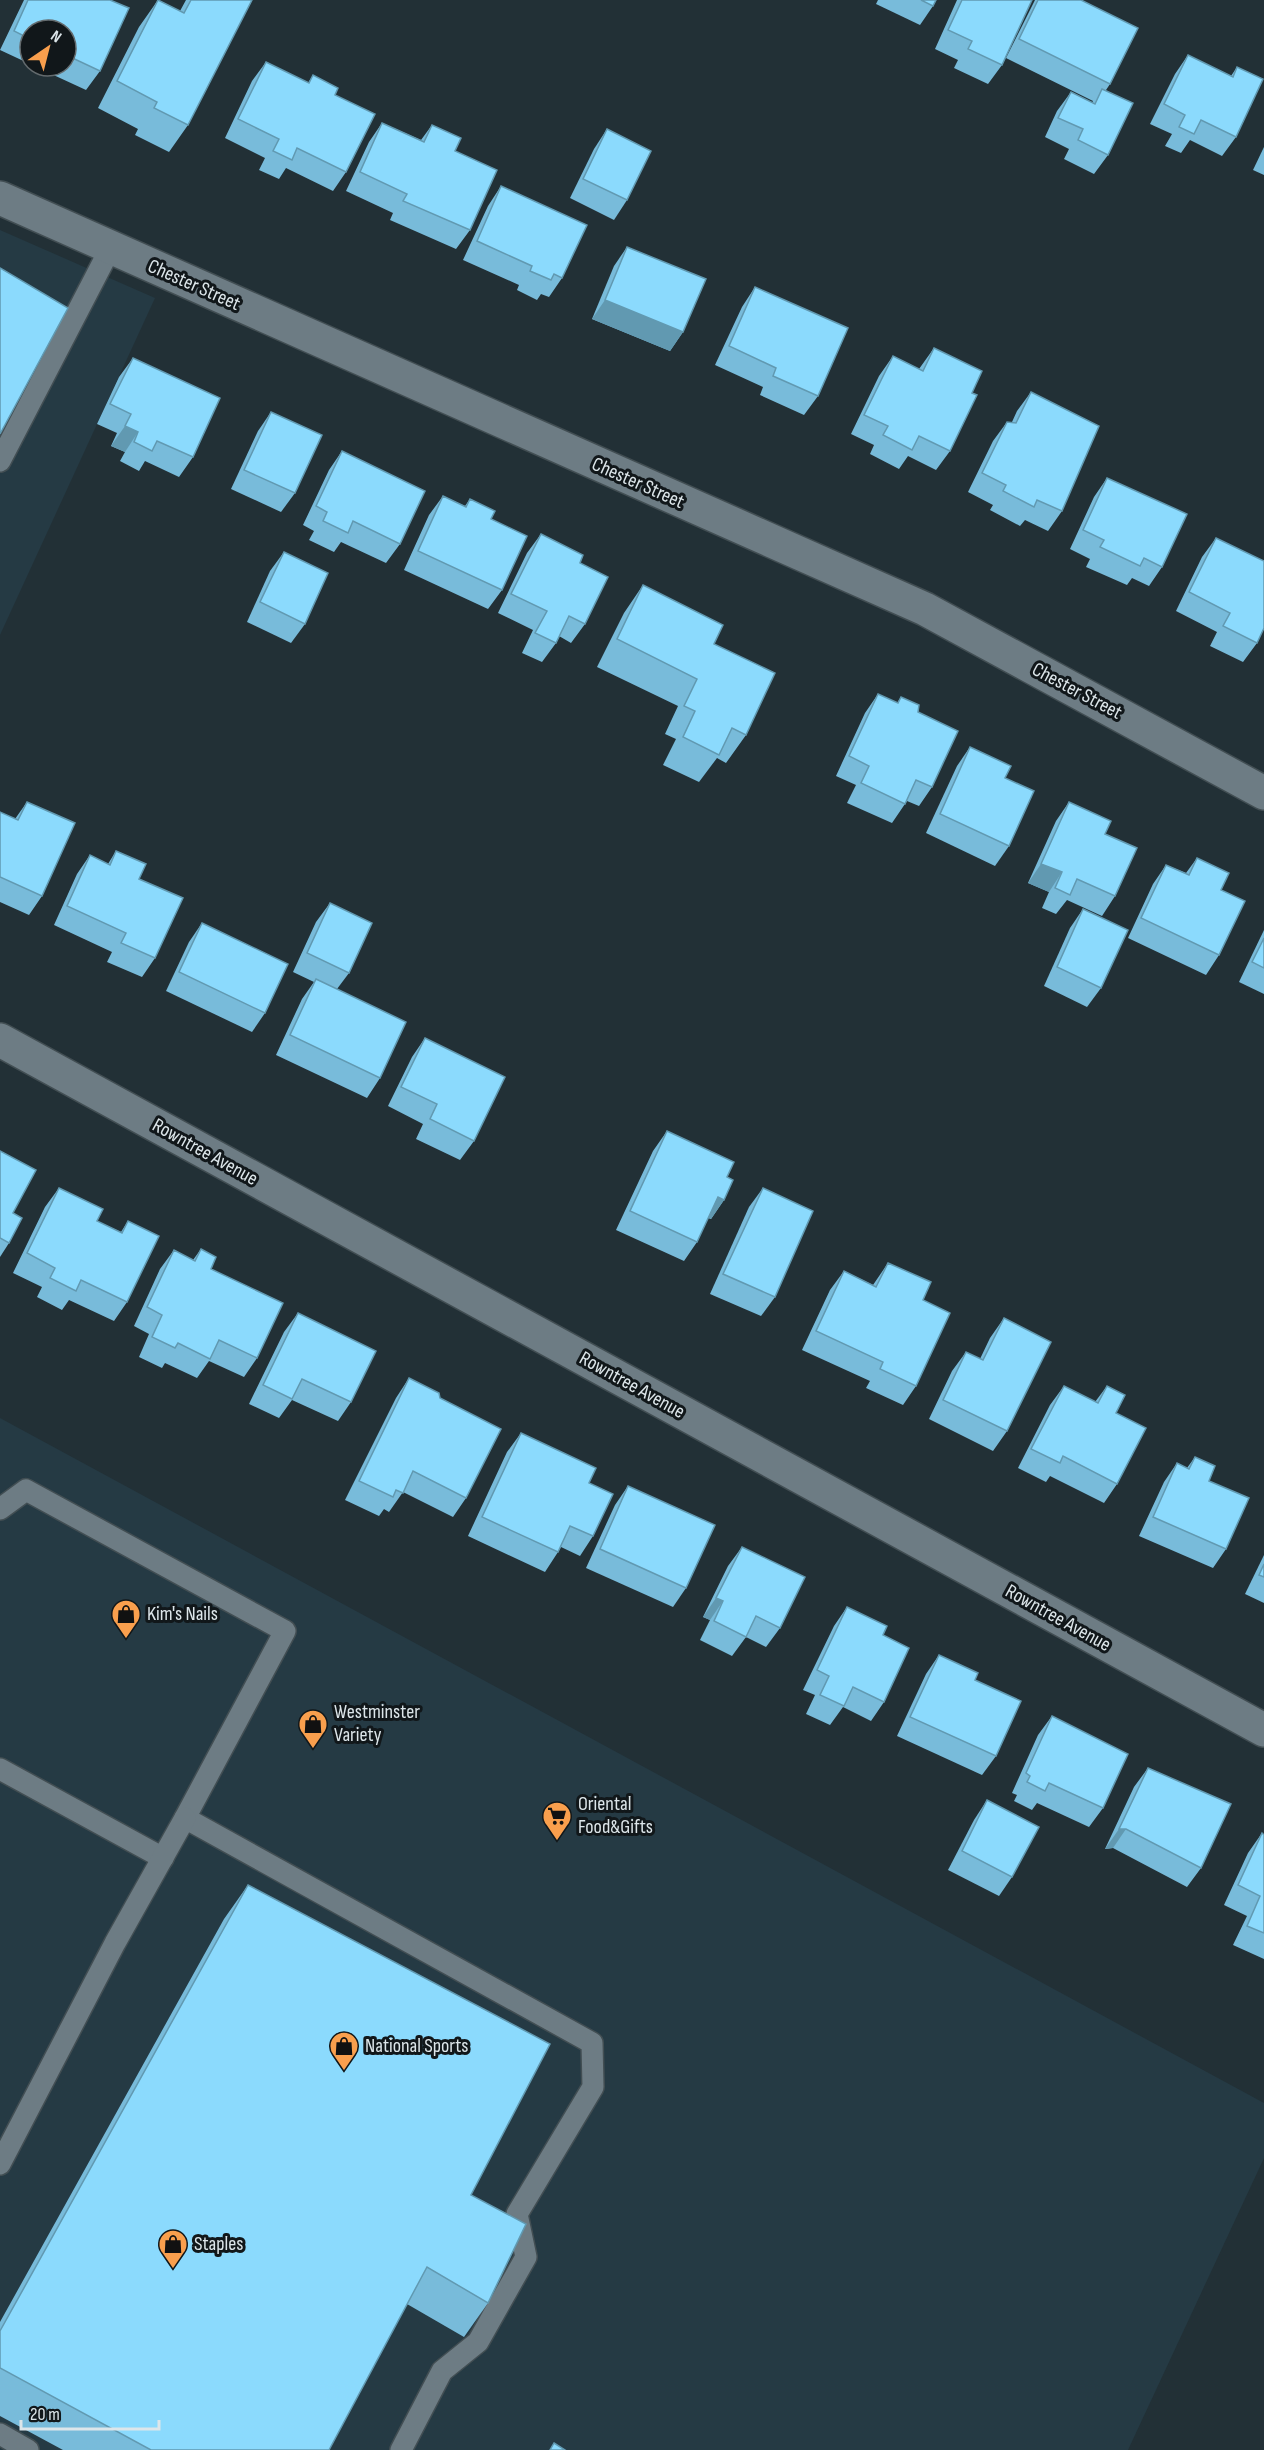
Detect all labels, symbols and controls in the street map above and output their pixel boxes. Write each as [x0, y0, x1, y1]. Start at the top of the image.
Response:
north arrow [18, 18, 78, 78]
text: N [47, 27, 65, 47]
street label: Chester Street [144, 254, 244, 316]
street label: Chester Street [588, 452, 688, 514]
street label: Chester Street [1028, 657, 1126, 725]
street label: Rowntree Avenue [148, 1113, 262, 1191]
street label: Rowntree Avenue [575, 1346, 689, 1424]
street label: Rowntree Avenue [1001, 1579, 1115, 1657]
shop icon: Kim's Nails [110, 1598, 142, 1640]
place label: Kim's Nails [147, 1602, 218, 1626]
place label: Westminster Variety [334, 1700, 420, 1747]
shop icon: Westminster Variety [297, 1708, 329, 1750]
place label: Oriental Food&Gifts [578, 1792, 653, 1839]
supermarket icon: Oriental Food&Gifts [541, 1800, 573, 1842]
shop icon: National Sports [328, 2030, 360, 2072]
place label: National Sports [365, 2034, 468, 2058]
shop icon: Staples [157, 2228, 189, 2270]
place label: Staples [194, 2232, 243, 2256]
scale bar [21, 2393, 159, 2431]
text: 20 m [30, 2404, 60, 2425]

